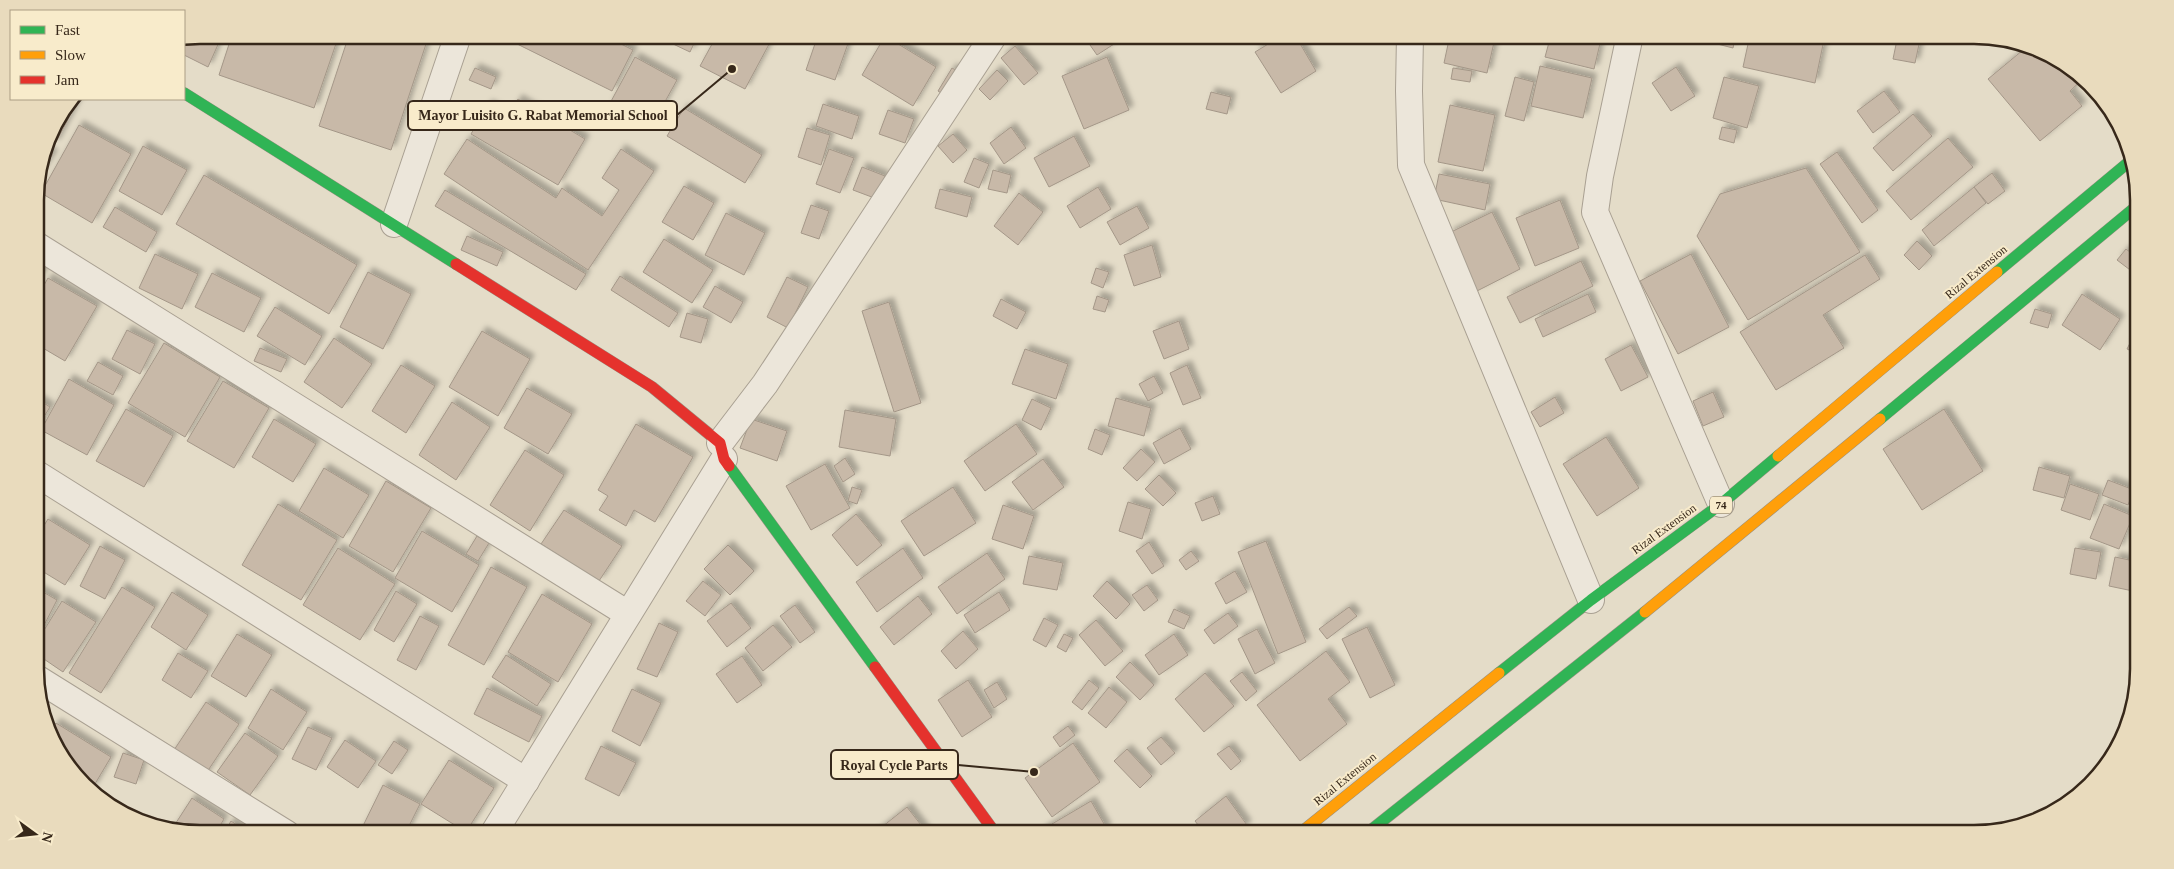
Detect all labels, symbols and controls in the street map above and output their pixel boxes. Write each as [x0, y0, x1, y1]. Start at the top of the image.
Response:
legend [10, 10, 185, 100]
text: Fast [55, 22, 81, 38]
text: Slow [55, 47, 86, 63]
text: Jam [55, 72, 79, 88]
callout: Mayor Luisito G. Rabat Memorial School [408, 101, 677, 130]
text: Mayor Luisito G. Rabat Memorial School [418, 108, 668, 123]
street label: Rizal Extension [1942, 242, 2010, 302]
road number: 74 [1710, 496, 1732, 514]
street label: Rizal Extension [1629, 501, 1699, 557]
callout: Royal Cycle Parts [831, 750, 958, 779]
street label: Rizal Extension [1311, 750, 1379, 808]
text: Royal Cycle Parts [840, 758, 948, 773]
north arrow [10, 809, 60, 859]
text: N [39, 830, 56, 844]

